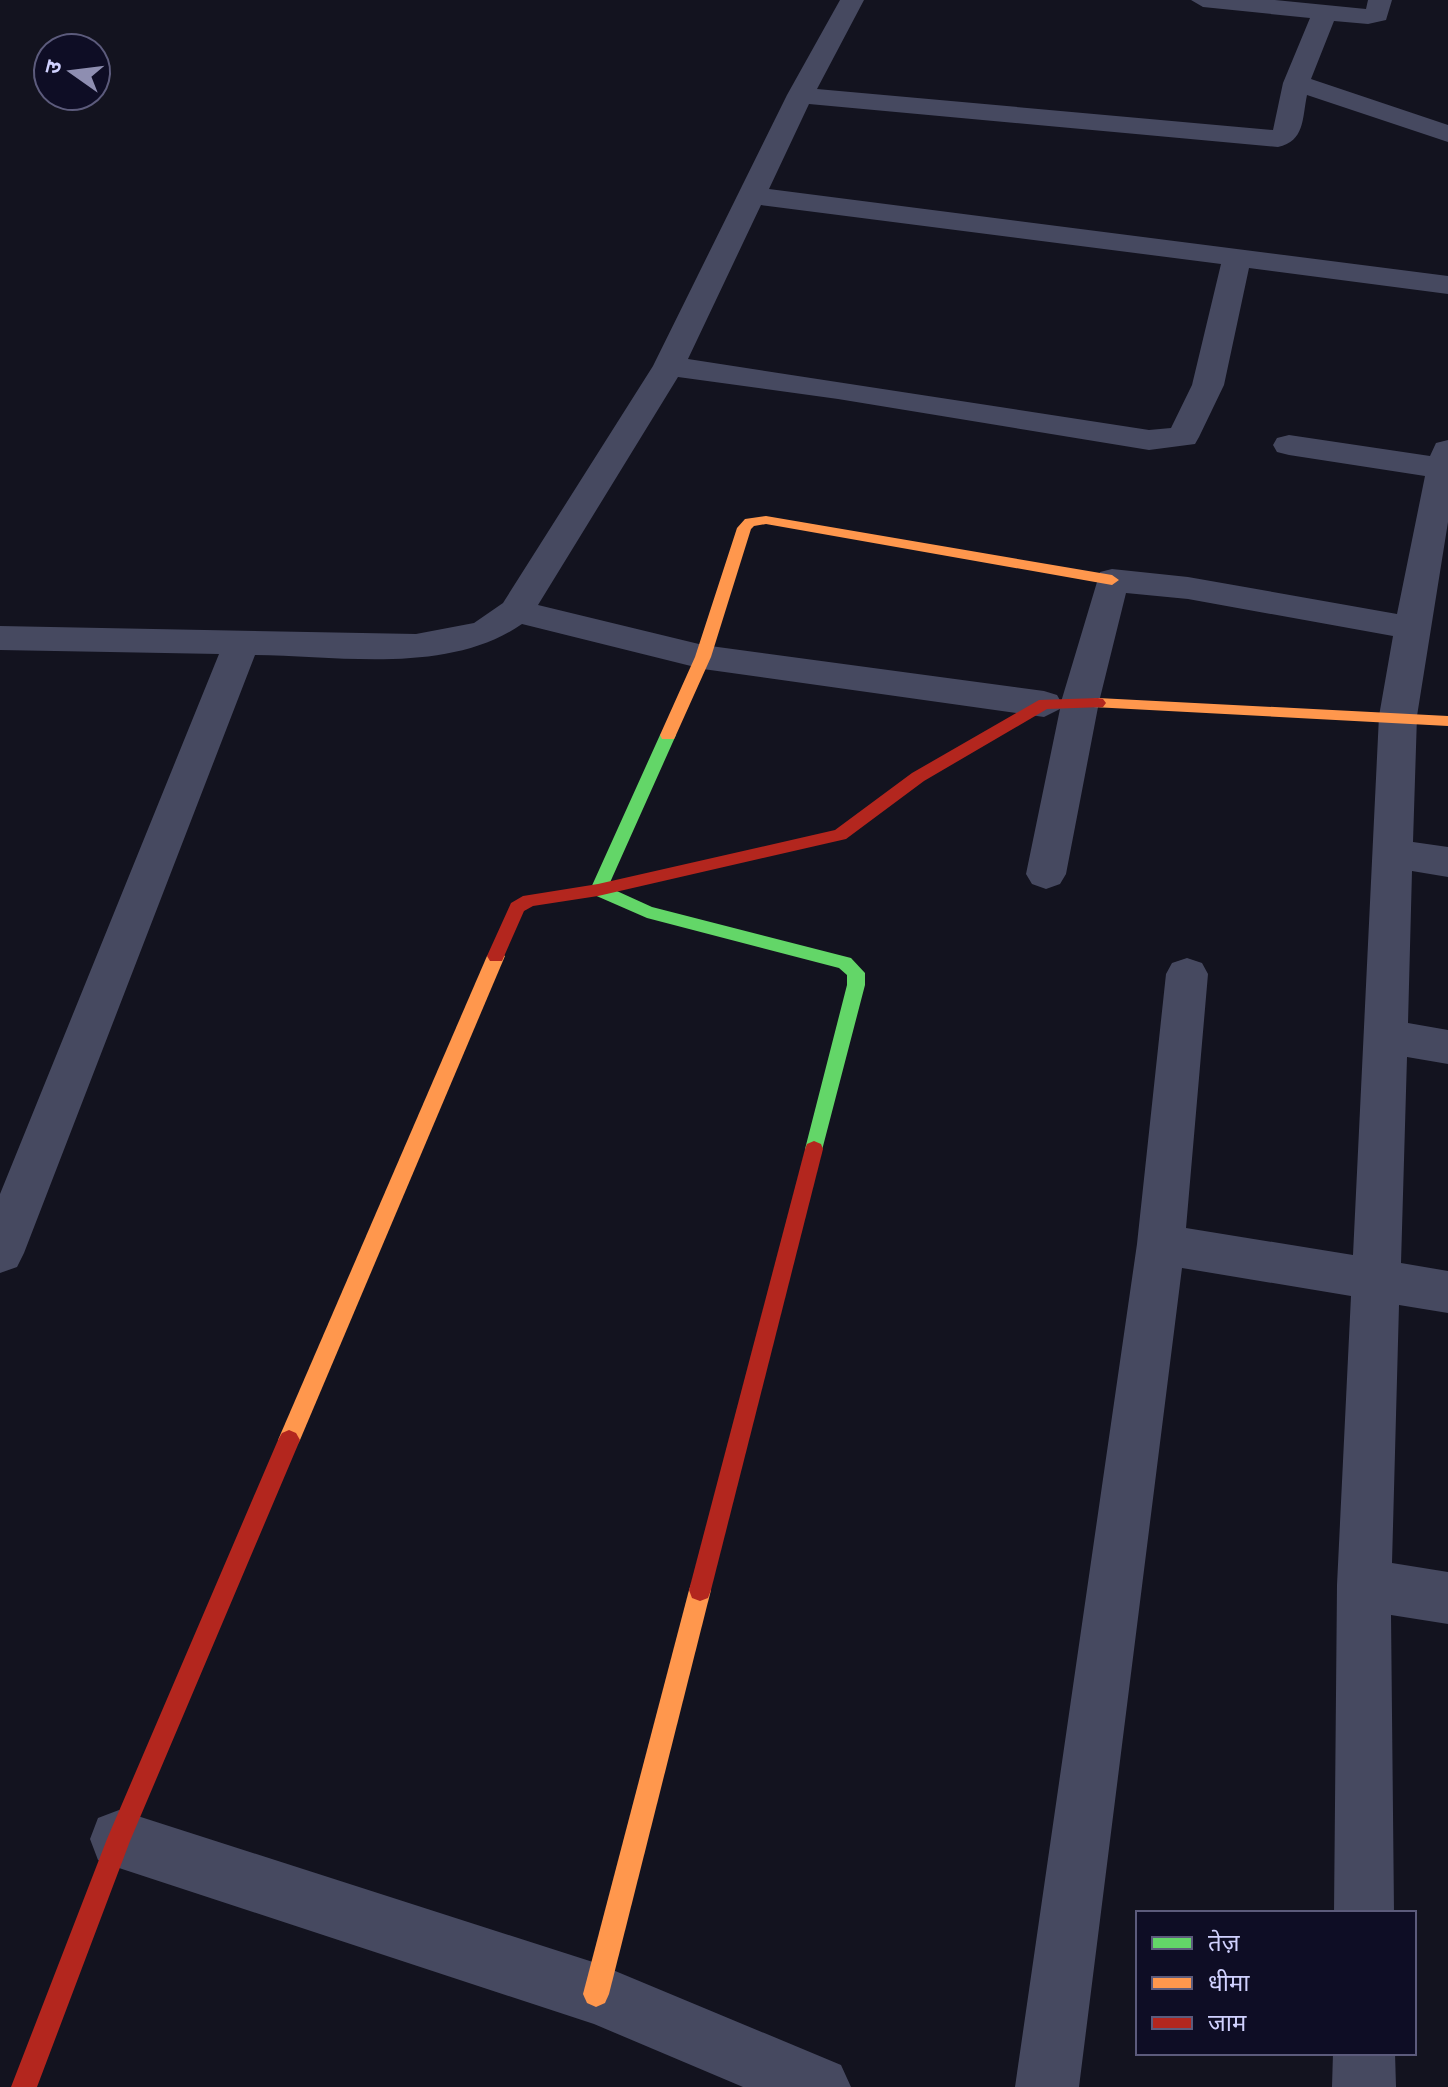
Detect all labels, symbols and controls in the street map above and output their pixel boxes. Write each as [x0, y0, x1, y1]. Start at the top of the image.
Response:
north arrow [32, 32, 112, 112]
text: उ [39, 57, 67, 77]
legend [1136, 1911, 1416, 2055]
text: तेज़ [1208, 1929, 1241, 1956]
text: धीमा [1208, 1969, 1250, 1996]
text: जाम [1208, 2009, 1247, 2036]

